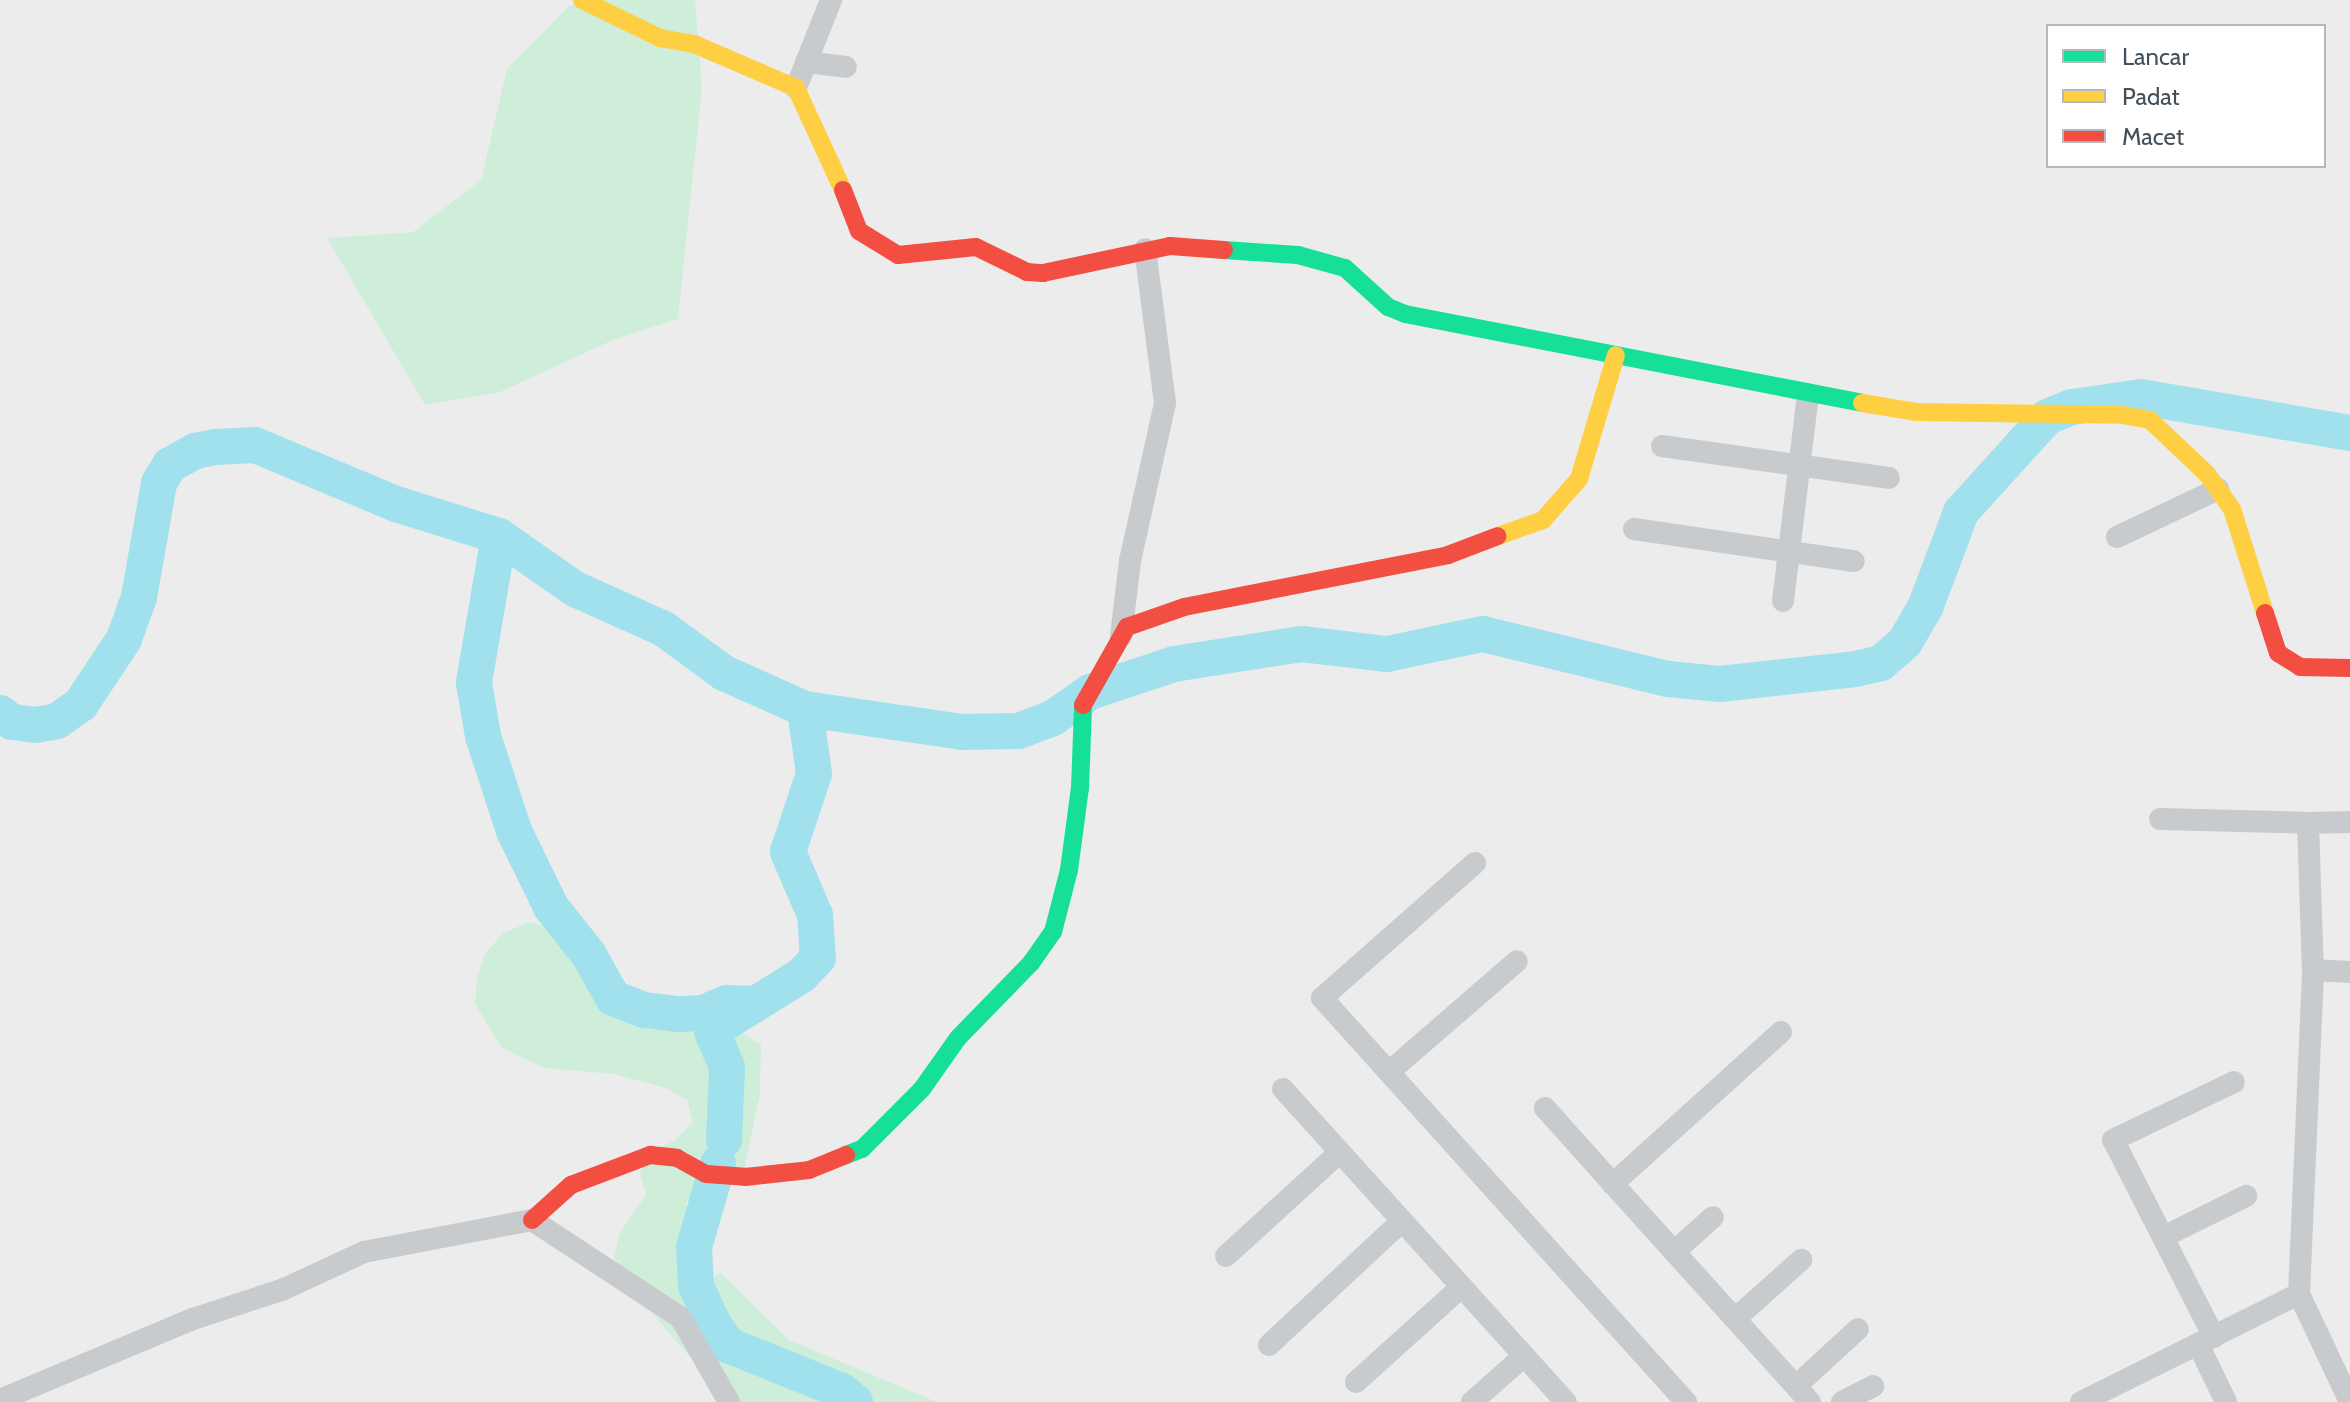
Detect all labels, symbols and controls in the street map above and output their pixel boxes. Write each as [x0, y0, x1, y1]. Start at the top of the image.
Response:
legend [2046, 24, 2326, 168]
text: Lancar [2122, 42, 2189, 71]
text: Padat [2122, 82, 2180, 111]
text: Macet [2122, 122, 2184, 151]

